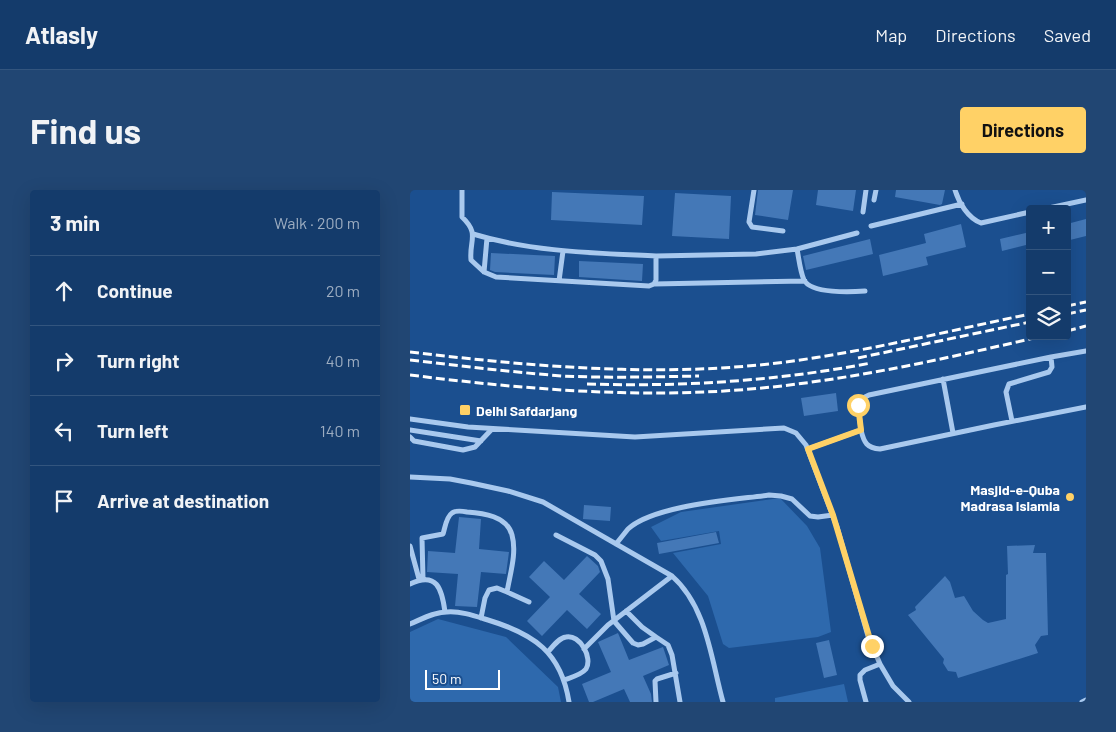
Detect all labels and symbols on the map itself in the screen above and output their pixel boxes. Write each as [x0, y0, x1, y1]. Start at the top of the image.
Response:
route start [847, 394, 870, 417]
place label: Delhi Safdarjang [476, 402, 578, 419]
marker: Delhi Safdarjang [458, 403, 472, 417]
place label: Masjid-e-Quba Madrasa Islamia [961, 481, 1060, 514]
marker: Masjid-e-Quba Madrasa Islamia [1064, 491, 1076, 503]
route end [861, 635, 884, 658]
scale bar [425, 667, 500, 690]

